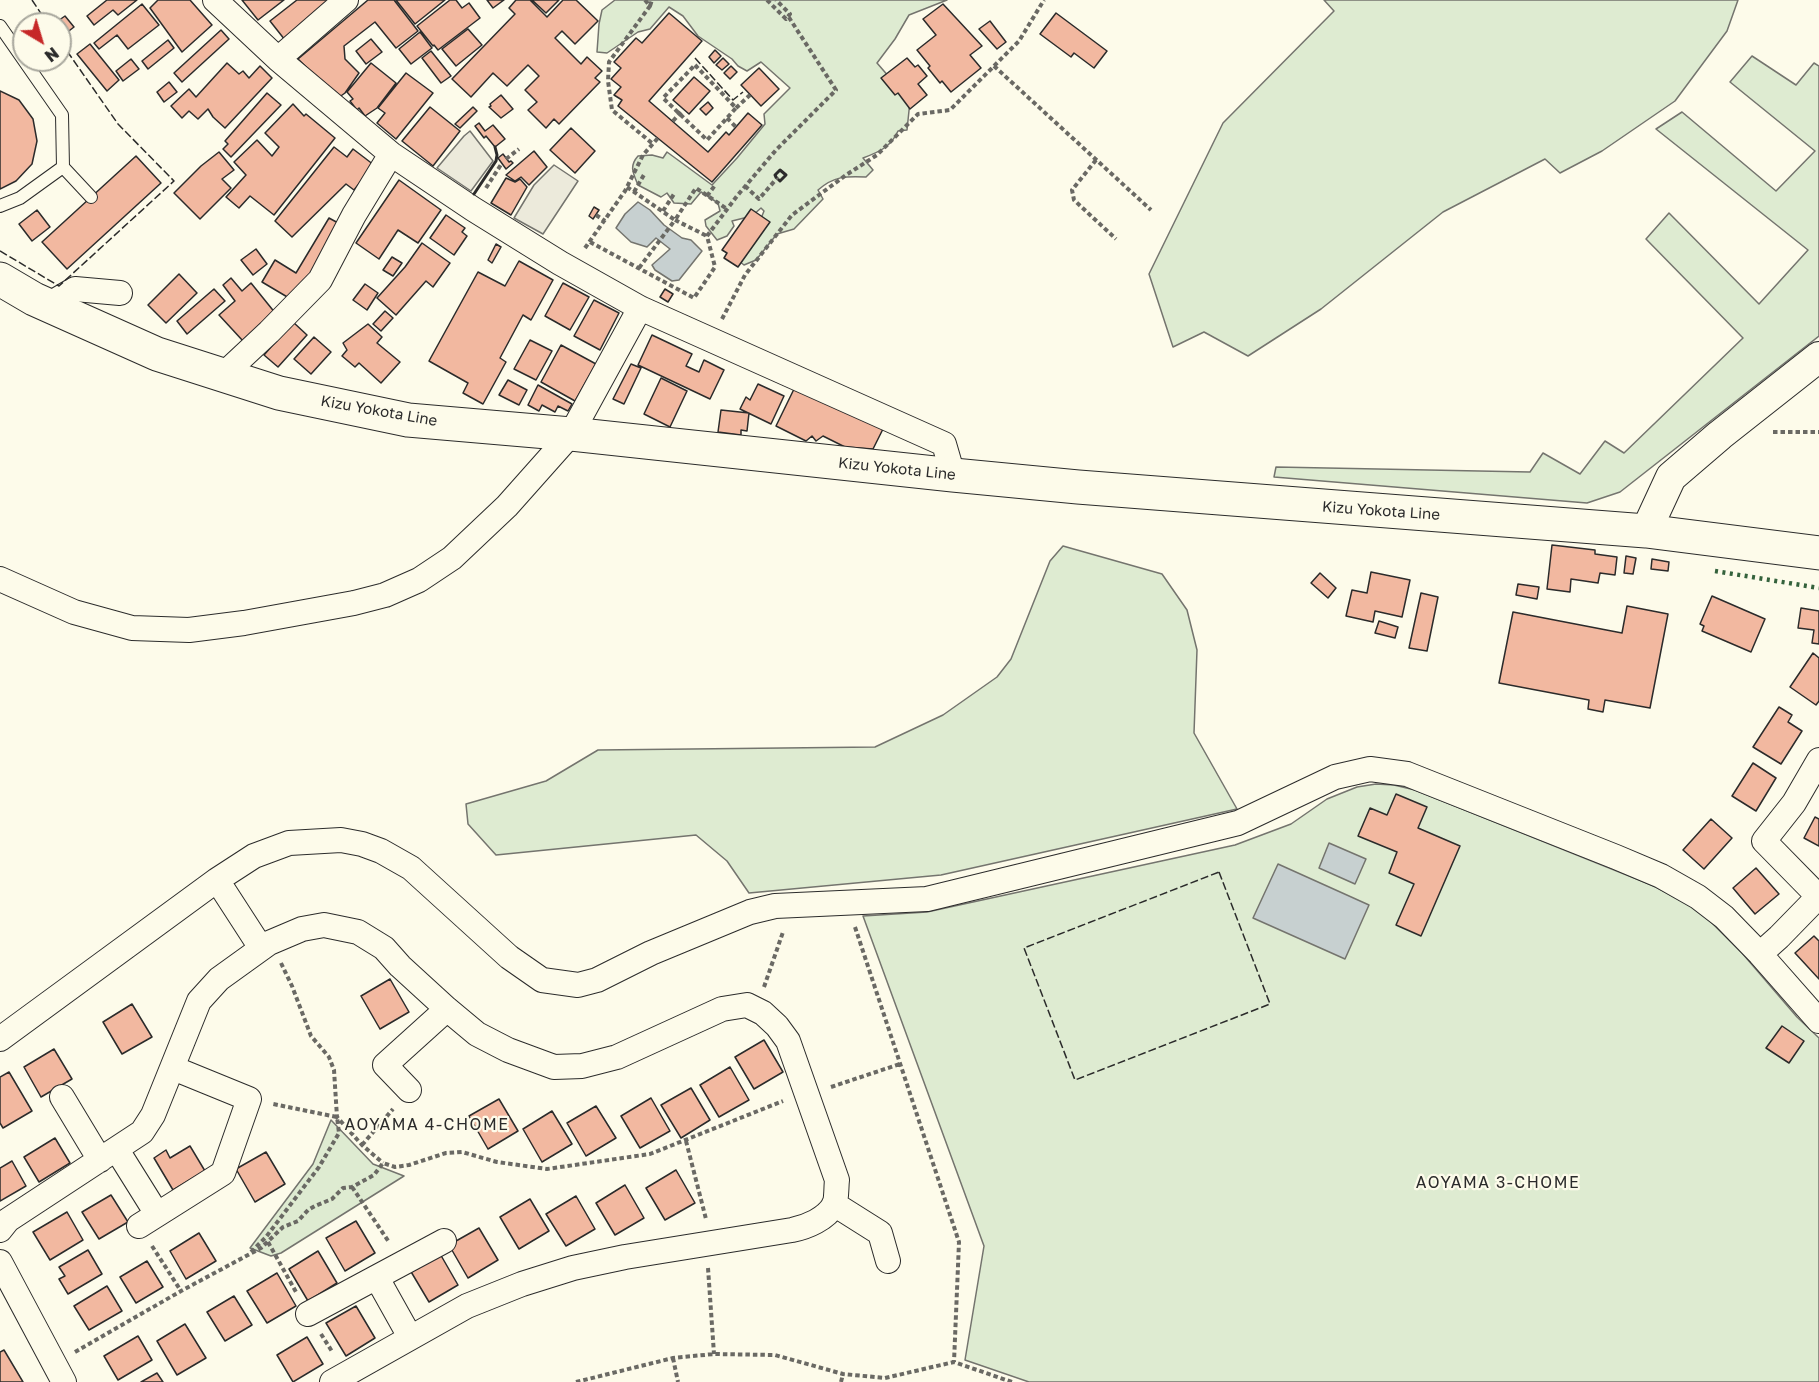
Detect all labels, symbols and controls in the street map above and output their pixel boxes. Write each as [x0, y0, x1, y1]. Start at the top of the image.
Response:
north arrow [12, 12, 72, 72]
text: N [41, 43, 63, 66]
street label: Kizu Yokota Line [319, 392, 439, 430]
street label: Kizu Yokota Line [837, 454, 957, 484]
street label: Kizu Yokota Line [1321, 498, 1441, 524]
district label: AOYAMA 4-CHOME [345, 1115, 509, 1135]
district label: AOYAMA 3-CHOME [1416, 1173, 1580, 1193]

